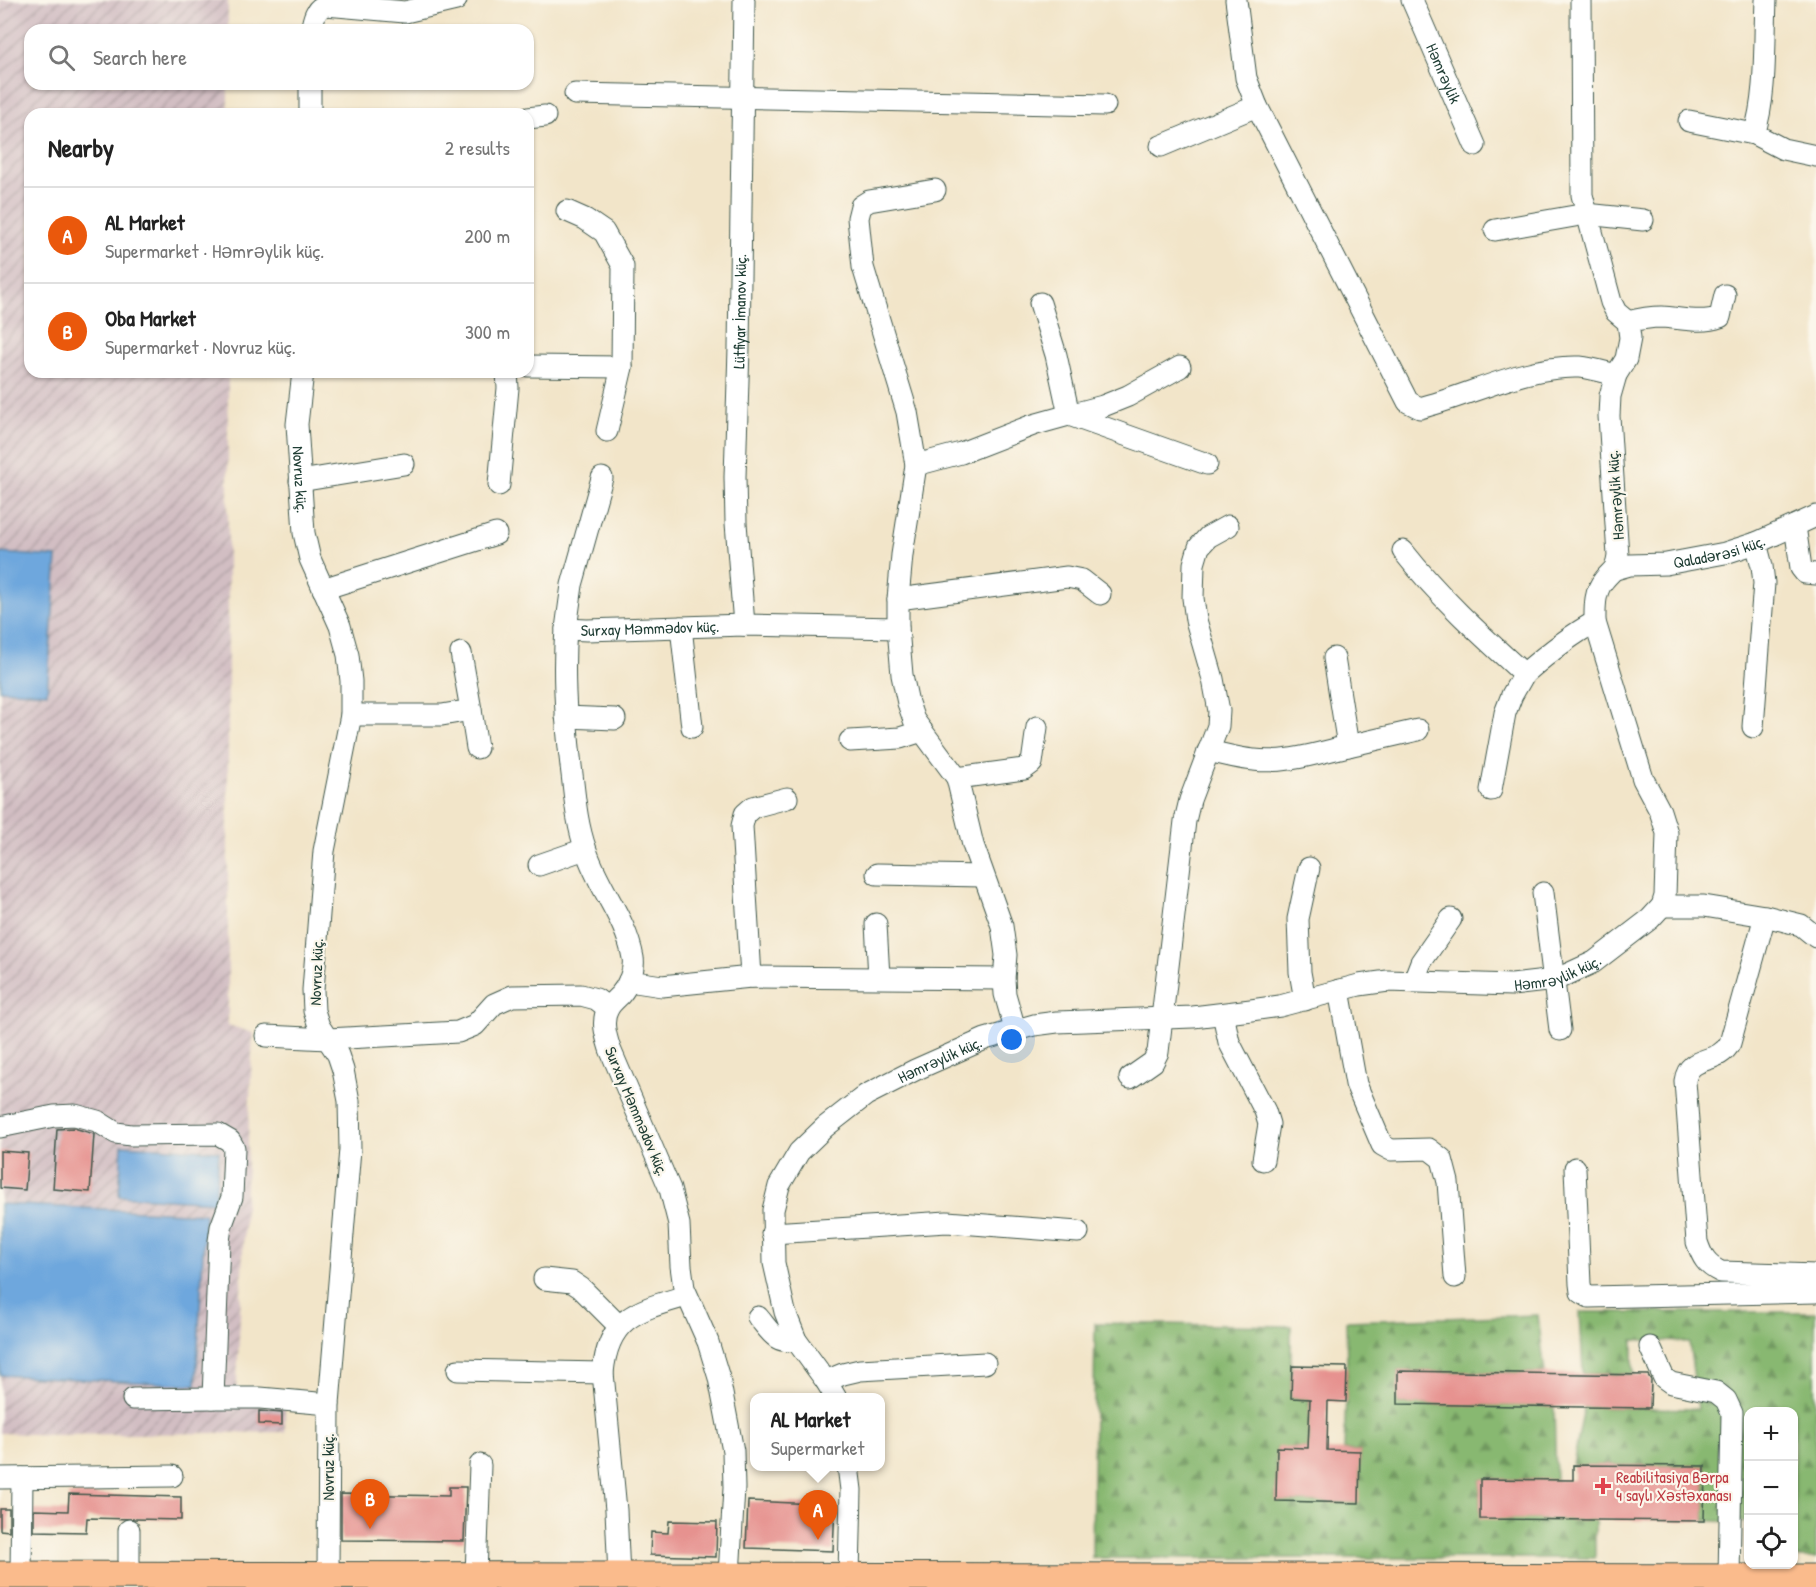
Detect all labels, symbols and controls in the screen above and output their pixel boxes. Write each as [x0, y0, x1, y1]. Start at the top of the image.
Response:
search box [24, 24, 534, 90]
street label: Həmrəylik [1421, 40, 1467, 107]
icon: search [45, 41, 78, 74]
text: Search here [93, 42, 187, 72]
text: Nearby [48, 130, 114, 165]
text: 2 results [445, 134, 510, 161]
text: AL Market [105, 207, 185, 237]
text: A [63, 222, 72, 249]
text: 200 m [465, 222, 510, 249]
text: Supermarket · Həmrəylik küç. [105, 237, 324, 264]
street label: Lütfiyar İmanov küç. [727, 254, 751, 369]
text: Oba Market [105, 303, 196, 333]
text: B [62, 318, 73, 345]
text: 300 m [465, 318, 510, 345]
text: Supermarket · Novruz küç. [105, 333, 296, 360]
street label: Novruz küç. [287, 445, 314, 514]
street label: Həmrəylik küç. [1601, 449, 1629, 541]
street label: Qaladərəsi küç. [1671, 529, 1768, 573]
street label: Surxay Məmmədov küç. [580, 615, 720, 641]
street label: Novruz küç. [304, 938, 328, 1006]
street label: Həmrəylik küç. [1513, 950, 1606, 996]
your location [997, 1025, 1026, 1054]
street label: Həmrəylik küç. [894, 1031, 985, 1088]
street label: Surxay Məmmədov küç. [600, 1043, 674, 1179]
popup [750, 1393, 885, 1471]
text: AL Market [771, 1404, 850, 1434]
map controls [1744, 1407, 1798, 1569]
button: + [1744, 1407, 1798, 1461]
street label: Novruz küç. [317, 1433, 339, 1501]
text: Supermarket [771, 1434, 864, 1461]
button: − [1744, 1461, 1798, 1515]
place label: Reabilitasiya Bәrpa 4 saylı Xəstəxanası [1616, 1466, 1732, 1506]
marker: Reabilitasiya Bәrpa 4 saylı Xəstəxanası [1594, 1477, 1612, 1495]
pin: B [350, 1480, 389, 1529]
pin: A [798, 1490, 838, 1540]
button: locate [1744, 1515, 1798, 1569]

